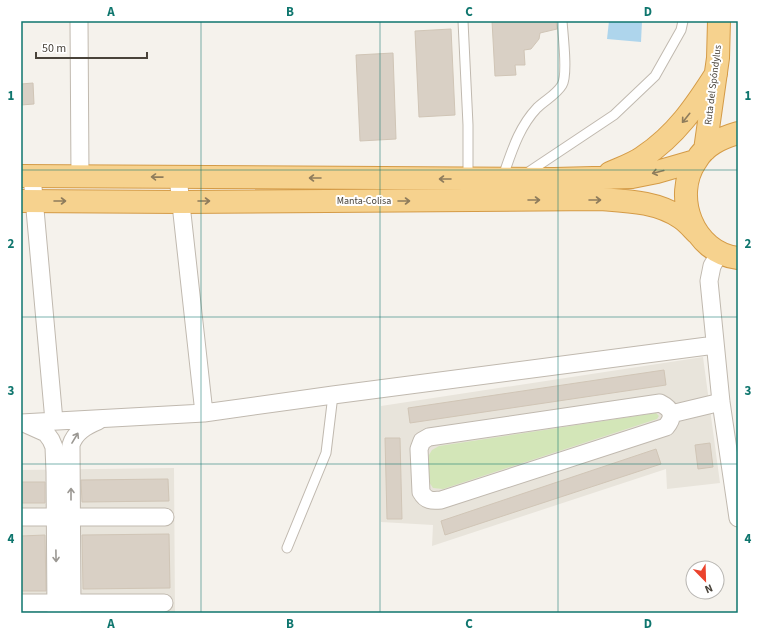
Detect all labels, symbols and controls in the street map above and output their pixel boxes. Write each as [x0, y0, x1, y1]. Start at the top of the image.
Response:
text: A [106, 3, 115, 21]
text: B [286, 3, 294, 21]
text: C [465, 3, 473, 21]
text: D [644, 3, 652, 21]
scale bar [36, 34, 147, 60]
text: 50 m [42, 40, 66, 57]
street label: Ruta del Spóndylus [701, 44, 725, 126]
text: 1 [8, 87, 15, 105]
text: 1 [745, 87, 752, 105]
one-way arrow [682, 112, 691, 123]
one-way arrow [652, 168, 665, 176]
one-way arrow [151, 173, 164, 180]
one-way arrow [309, 174, 322, 182]
one-way arrow [439, 175, 452, 183]
street label: Manta-Colisa [337, 194, 391, 208]
one-way arrow [527, 196, 540, 204]
one-way arrow [588, 196, 601, 204]
one-way arrow [53, 197, 66, 205]
one-way arrow [397, 197, 410, 205]
one-way arrow [197, 198, 210, 205]
text: 2 [8, 235, 15, 253]
text: 2 [745, 235, 752, 253]
text: 3 [8, 382, 15, 400]
text: 3 [745, 382, 752, 400]
one-way arrow [72, 432, 80, 444]
one-way arrow [67, 488, 75, 501]
text: 4 [8, 530, 15, 548]
text: 4 [745, 530, 752, 548]
one-way arrow [52, 549, 60, 562]
north arrow [685, 560, 725, 600]
text: N [702, 580, 715, 597]
text: A [106, 615, 115, 633]
text: B [286, 615, 294, 633]
text: C [465, 615, 473, 633]
text: D [644, 615, 652, 633]

